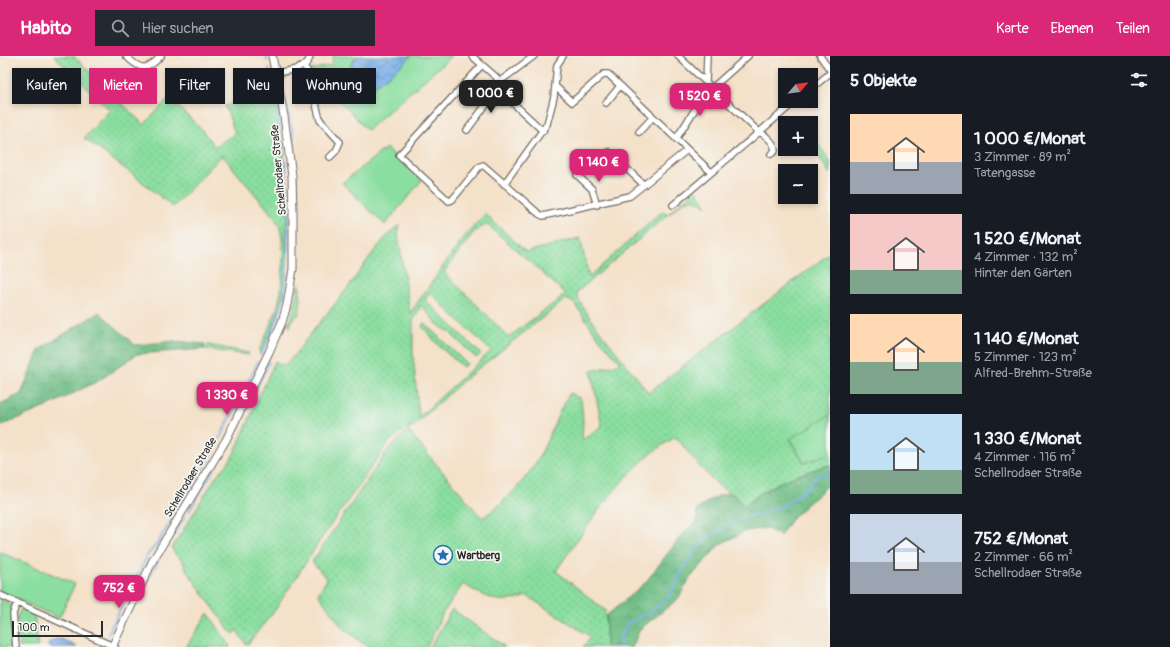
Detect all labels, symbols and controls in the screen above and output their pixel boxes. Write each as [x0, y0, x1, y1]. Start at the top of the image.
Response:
search box [95, 10, 375, 46]
text: Habito [20, 16, 71, 40]
icon: search [109, 17, 131, 39]
text: Hier suchen [141, 19, 214, 38]
text: Karte [996, 20, 1029, 37]
text: Ebenen [1051, 20, 1094, 37]
text: Teilen [1116, 20, 1150, 37]
chip: Kaufen [12, 68, 81, 104]
chip: Mieten [89, 68, 157, 104]
chip: Filter [165, 68, 225, 104]
chip: Neu [233, 68, 284, 104]
chip: Wohnung [292, 68, 376, 104]
north arrow [778, 68, 818, 108]
map controls [778, 68, 818, 204]
icon: filters [1128, 69, 1150, 91]
text: 5 Objekte [850, 70, 917, 91]
pin: 1 000 € [454, 80, 528, 114]
pin: 1 520 € [663, 83, 737, 117]
text: 1 000 € [468, 85, 514, 101]
text: 1 520 € [679, 88, 721, 104]
button: + [778, 116, 818, 156]
street label: Schellrodaer Straße [268, 123, 289, 216]
text: 1 000 €/Monat [974, 128, 1085, 149]
icon: home [882, 130, 930, 178]
pin: 1 140 € [562, 149, 636, 183]
text: 3 Zimmer · 89 m² [974, 149, 1071, 165]
text: 1 140 € [579, 154, 619, 170]
button: − [778, 164, 818, 204]
text: Tatengasse [974, 165, 1035, 181]
text: 1 520 €/Monat [974, 228, 1081, 249]
icon: home [882, 230, 930, 278]
text: 4 Zimmer · 132 m² [974, 249, 1078, 265]
text: Hinter den Gärten [974, 265, 1072, 281]
text: 1 140 €/Monat [974, 328, 1079, 349]
icon: home [882, 330, 930, 378]
text: 5 Zimmer · 123 m² [974, 349, 1077, 365]
text: Alfred-Brehm-Straße [974, 365, 1092, 381]
pin: 1 330 € [190, 382, 264, 416]
text: 1 330 € [206, 387, 248, 403]
text: 1 330 €/Monat [974, 428, 1081, 449]
icon: home [882, 430, 930, 478]
street label: Schellrodaer Straße [161, 434, 220, 520]
text: 4 Zimmer · 116 m² [974, 449, 1076, 465]
text: Schellrodaer Straße [974, 465, 1082, 481]
text: 752 €/Monat [974, 528, 1068, 549]
icon: home [882, 530, 930, 578]
place icon: Wartberg [432, 544, 454, 566]
place label: Wartberg [457, 549, 501, 562]
text: 2 Zimmer · 66 m² [974, 549, 1073, 565]
text: Schellrodaer Straße [974, 565, 1082, 581]
pin: 752 € [91, 575, 147, 609]
text: 752 € [103, 580, 135, 596]
scale bar [12, 619, 103, 638]
text: 100 m [18, 621, 49, 634]

